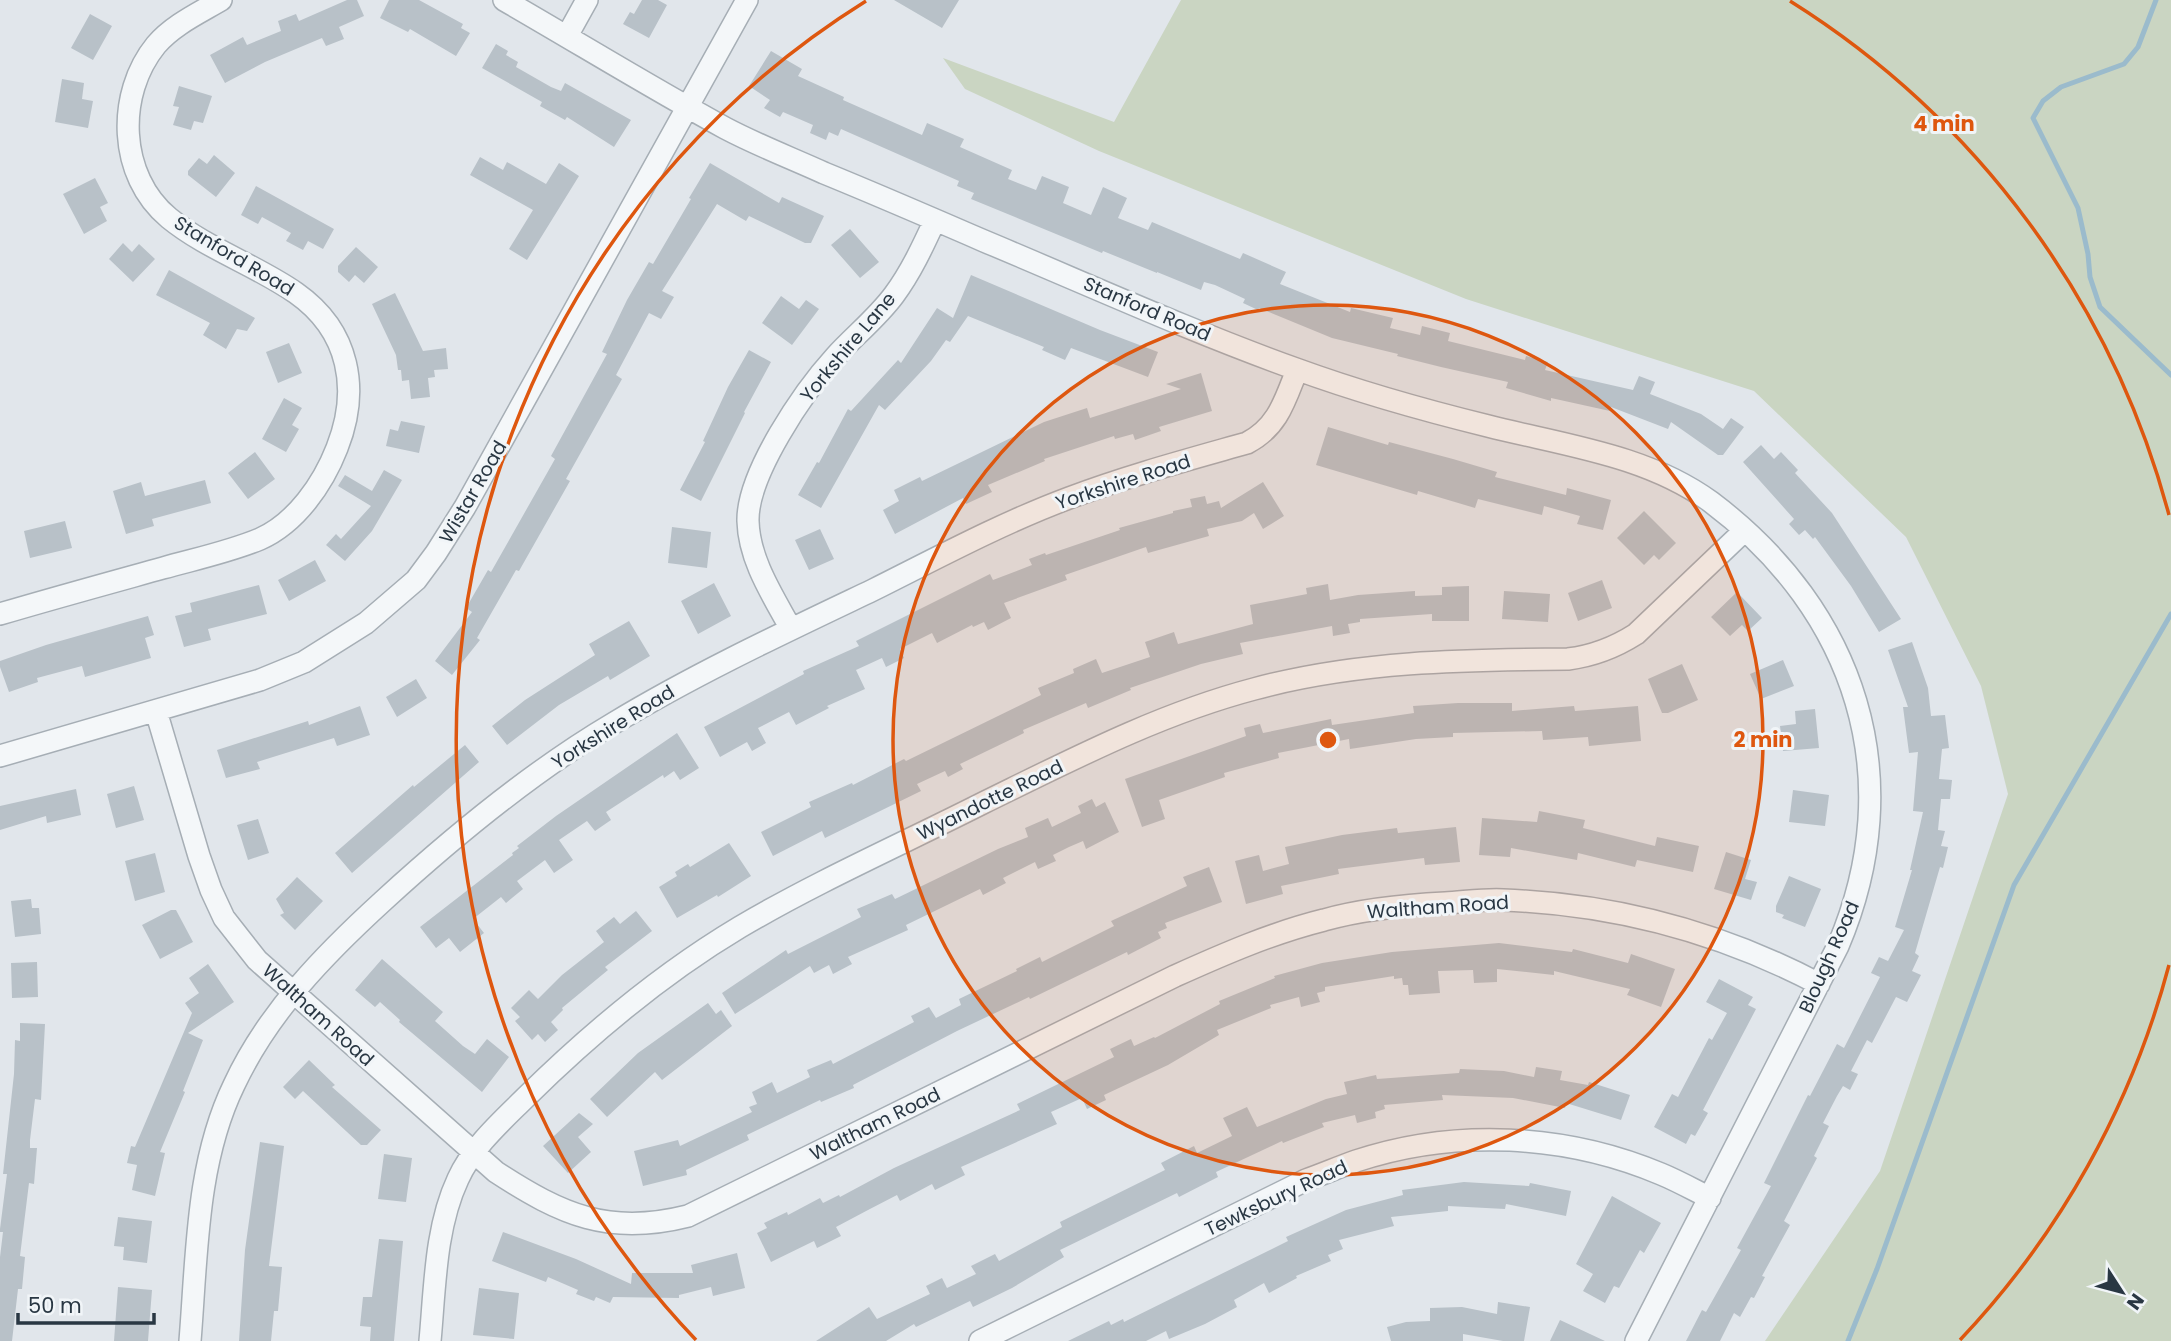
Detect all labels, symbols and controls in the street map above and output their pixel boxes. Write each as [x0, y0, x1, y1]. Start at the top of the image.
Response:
text: 4 min [1913, 109, 1975, 138]
street label: Stanford Road [169, 209, 299, 303]
street label: Stanford Road [1079, 270, 1215, 348]
street label: Yorkshire Lane [794, 286, 902, 408]
street label: Wistar Road [433, 436, 513, 548]
street label: Yorkshire Road [1052, 447, 1194, 517]
street label: Yorkshire Road [546, 678, 680, 776]
text: 2 min [1733, 725, 1793, 754]
centre of rings [1316, 728, 1340, 752]
street label: Wyandotte Road [912, 753, 1068, 847]
street label: Waltham Road [1366, 889, 1510, 925]
street label: Blough Road [1792, 897, 1866, 1017]
street label: Waltham Road [256, 957, 380, 1073]
street label: Waltham Road [805, 1081, 945, 1167]
street label: Tewksbury Road [1200, 1153, 1352, 1243]
north arrow [2087, 1257, 2157, 1327]
scale bar [18, 1282, 154, 1326]
text: N [2120, 1288, 2150, 1315]
text: 50 m [28, 1291, 82, 1320]

